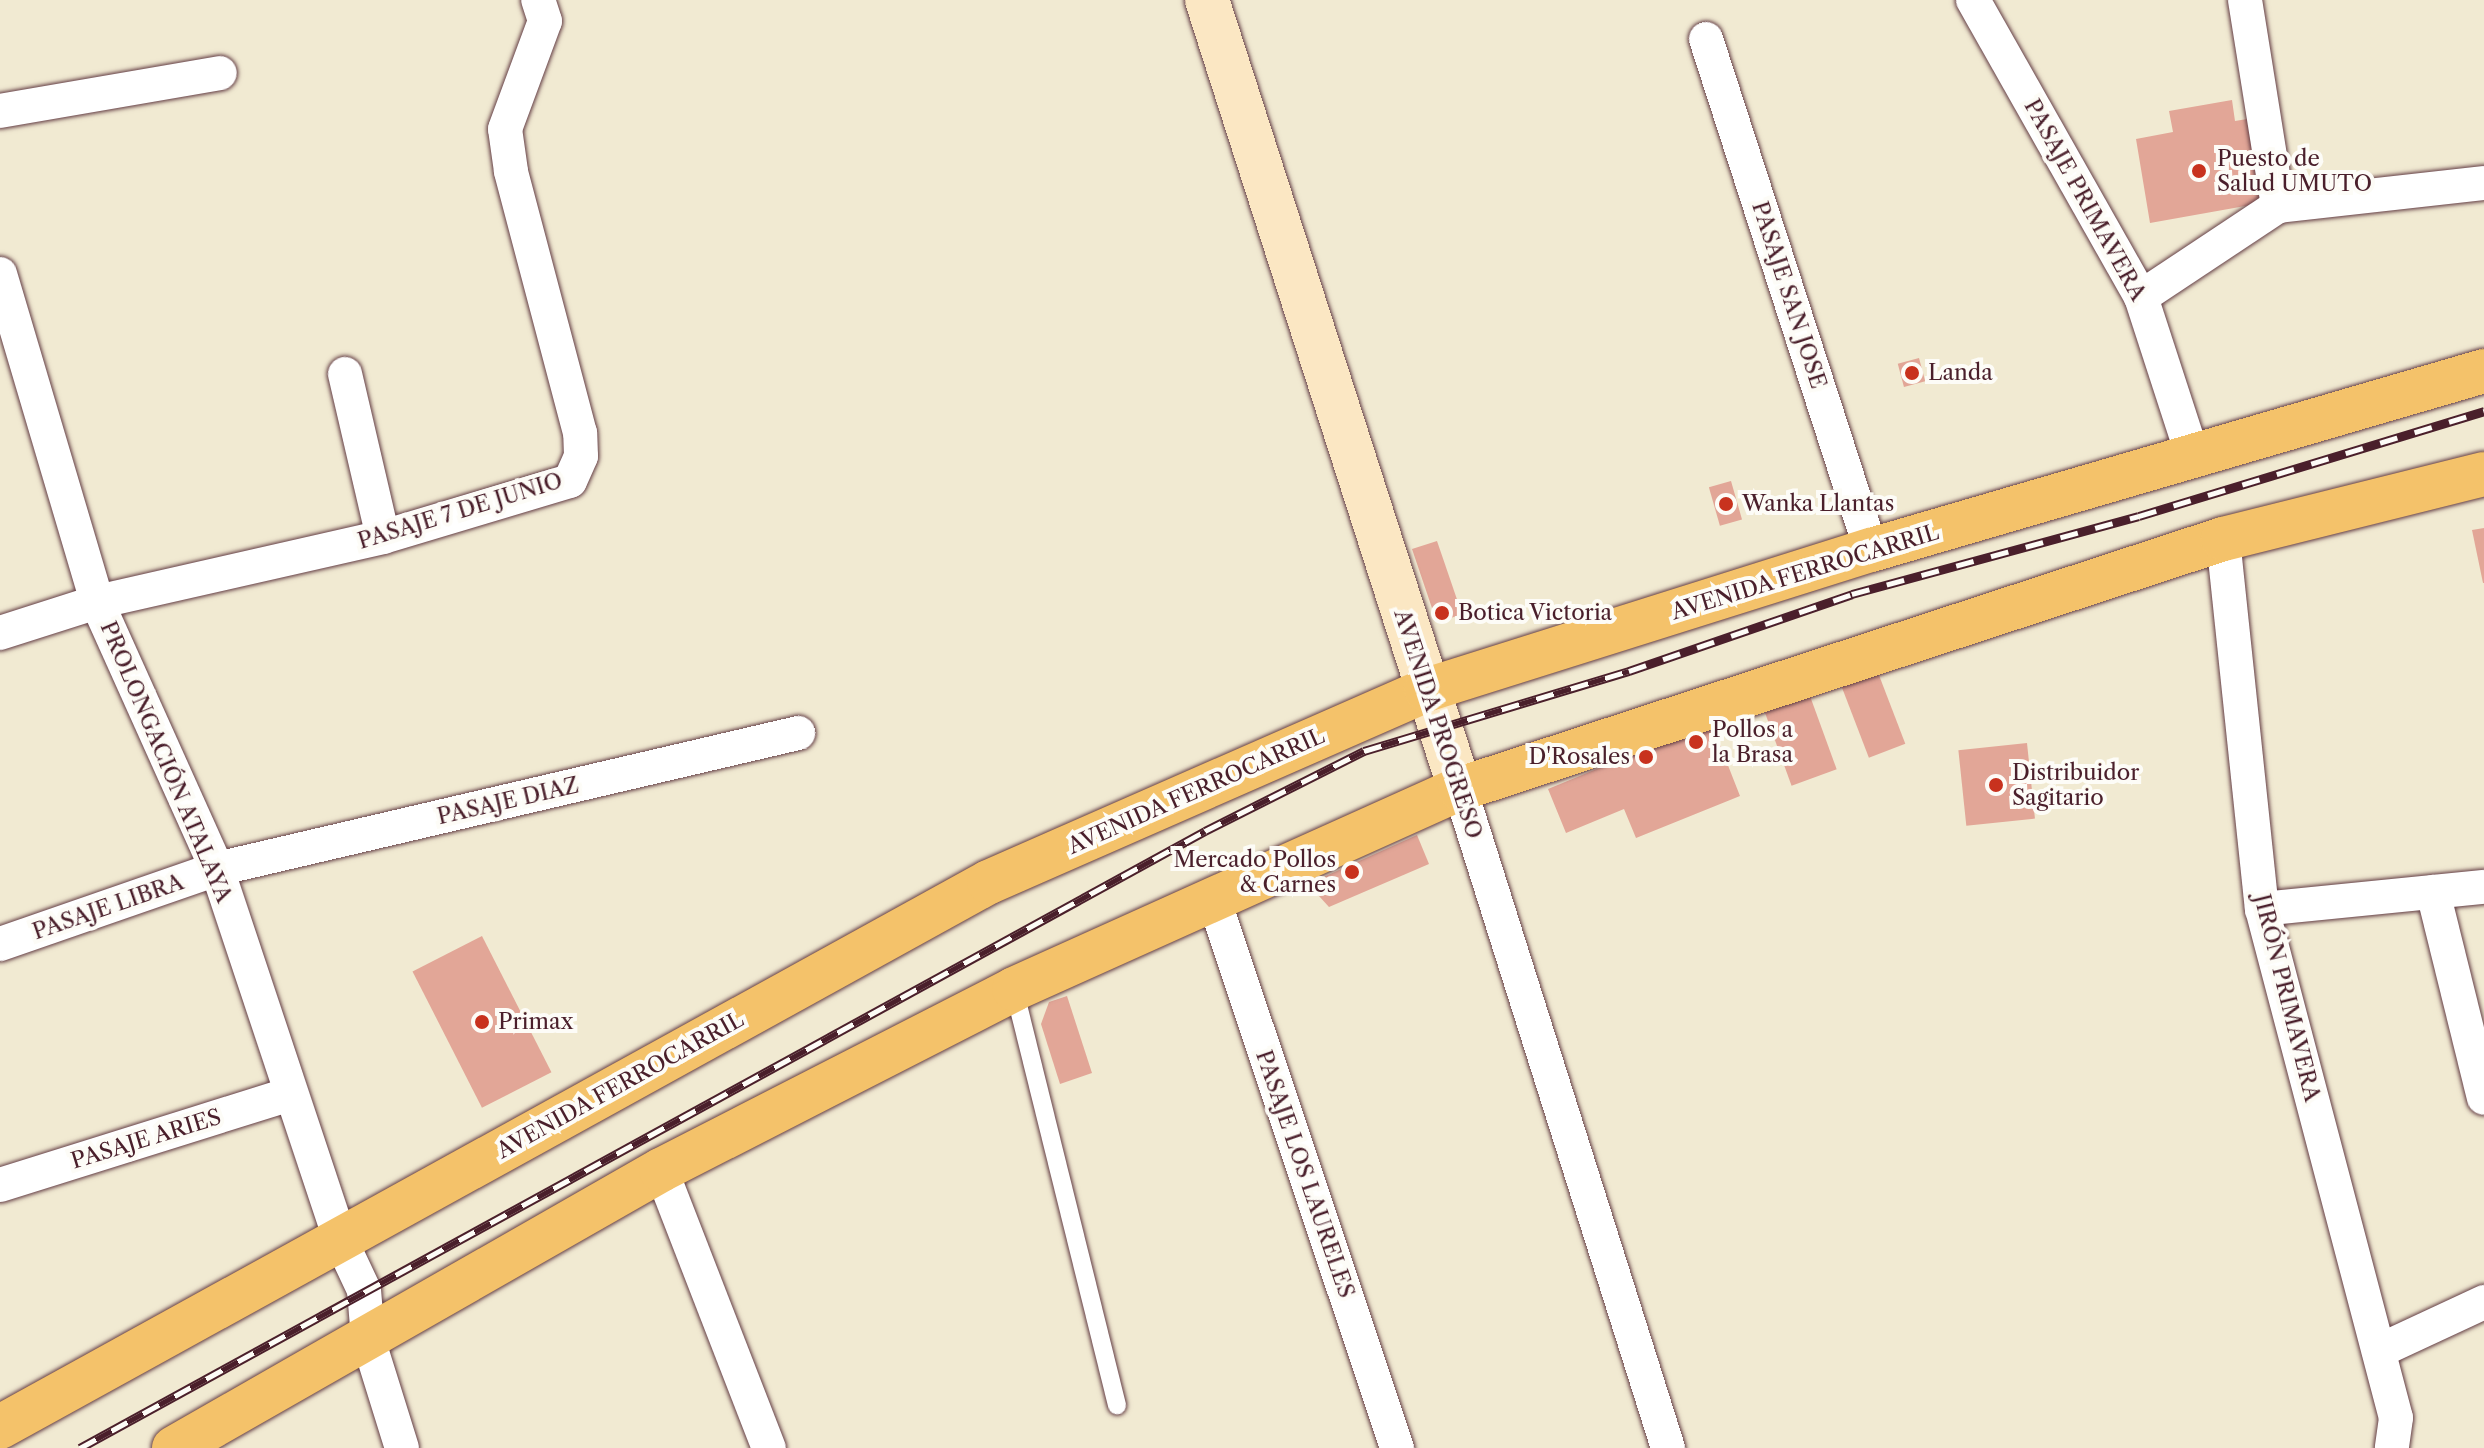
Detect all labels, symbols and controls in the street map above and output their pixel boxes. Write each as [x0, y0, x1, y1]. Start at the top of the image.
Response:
street label: PASAJE PRIMAVERA [2019, 95, 2151, 305]
place label: Puesto de Salud UMUTO [2217, 145, 2372, 196]
marker: Puesto de Salud UMUTO [2188, 160, 2210, 182]
street label: PASAJE SAN JOSE [1746, 198, 1832, 392]
place label: Landa [1928, 360, 1993, 386]
marker: Landa [1903, 364, 1921, 382]
street label: PASAJE 7 DE JUNIO [355, 467, 565, 555]
place label: Wanka Llantas [1742, 491, 1895, 517]
marker: Wanka Llantas [1717, 495, 1735, 513]
street label: AVENIDA FERROCARRIL [1668, 519, 1942, 625]
place label: Botica Victoria [1458, 600, 1613, 626]
marker: Botica Victoria [1433, 604, 1451, 622]
street label: AVENIDA PROGRESO [1388, 606, 1488, 842]
street label: PROLONGACIÓN ATALAYA [94, 617, 238, 907]
place label: Pollos a la Brasa [1712, 716, 1793, 768]
street label: AVENIDA FERROCARRIL [1063, 722, 1329, 860]
marker: Pollos a la Brasa [1687, 733, 1705, 751]
place label: D'Rosales [1528, 744, 1630, 770]
marker: D'Rosales [1637, 748, 1655, 766]
place label: Distribuidor Sagitario [2012, 759, 2139, 810]
street label: PASAJE DIAZ [435, 772, 581, 830]
marker: Distribuidor Sagitario [1987, 776, 2005, 794]
place label: Mercado Pollos & Carnes [1173, 846, 1336, 898]
marker: Mercado Pollos & Carnes [1343, 863, 1361, 881]
street label: PASAJE LIBRA [29, 869, 187, 945]
street label: JIRÓN PRIMAVERA [2248, 891, 2326, 1105]
street label: AVENIDA FERROCARRIL [492, 1006, 748, 1164]
place label: Primax [498, 1009, 573, 1035]
marker: Primax [473, 1013, 491, 1031]
street label: PASAJE LOS LAURELES [1250, 1047, 1360, 1301]
street label: PASAJE ARIES [67, 1103, 225, 1175]

